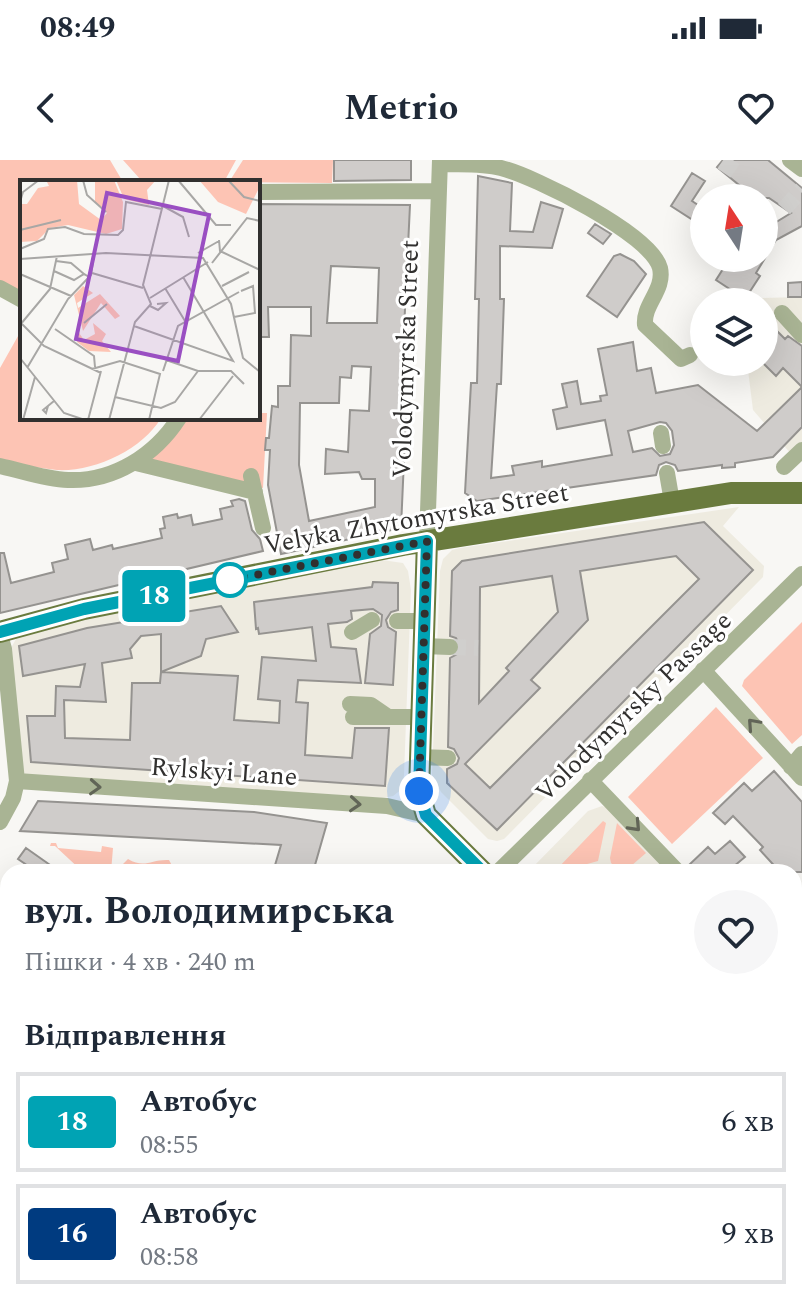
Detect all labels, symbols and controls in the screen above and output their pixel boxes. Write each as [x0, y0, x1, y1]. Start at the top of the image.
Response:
text: 08:49 [40, 5, 115, 51]
text: Metrio [344, 81, 458, 136]
icon: back [24, 86, 68, 130]
icon: heart [734, 86, 778, 130]
inset map [20, 180, 260, 420]
north arrow [690, 184, 778, 272]
map controls [690, 184, 778, 376]
street label: Volodymyrska Street [382, 239, 430, 479]
button: layers [690, 288, 778, 376]
street label: Velyka Zhytomyrska Street [261, 472, 572, 566]
unlabelled marker [213, 563, 247, 597]
line badge: 18 [118, 570, 190, 622]
text: 18 [138, 574, 170, 617]
street label: Volodymyrsky Passage [526, 602, 741, 812]
one-way arrow [748, 718, 763, 733]
street label: Rylskyi Lane [149, 747, 299, 797]
your location [399, 771, 439, 811]
one-way arrow [89, 778, 102, 795]
one-way arrow [349, 795, 362, 812]
one-way arrow [625, 816, 639, 831]
text: вул. Володимирська [24, 883, 394, 941]
button: heart [694, 890, 778, 974]
text: Пішки · 4 хв · 240 m [24, 942, 256, 982]
text: Відправлення [24, 1013, 226, 1059]
text: Автобус [140, 1079, 257, 1125]
text: 6 хв [722, 1099, 774, 1145]
text: 18 [56, 1100, 88, 1143]
text: 08:55 [140, 1125, 199, 1165]
text: Автобус [140, 1191, 257, 1237]
text: 9 хв [722, 1211, 774, 1257]
text: 16 [56, 1212, 88, 1255]
text: 08:58 [140, 1237, 199, 1277]

